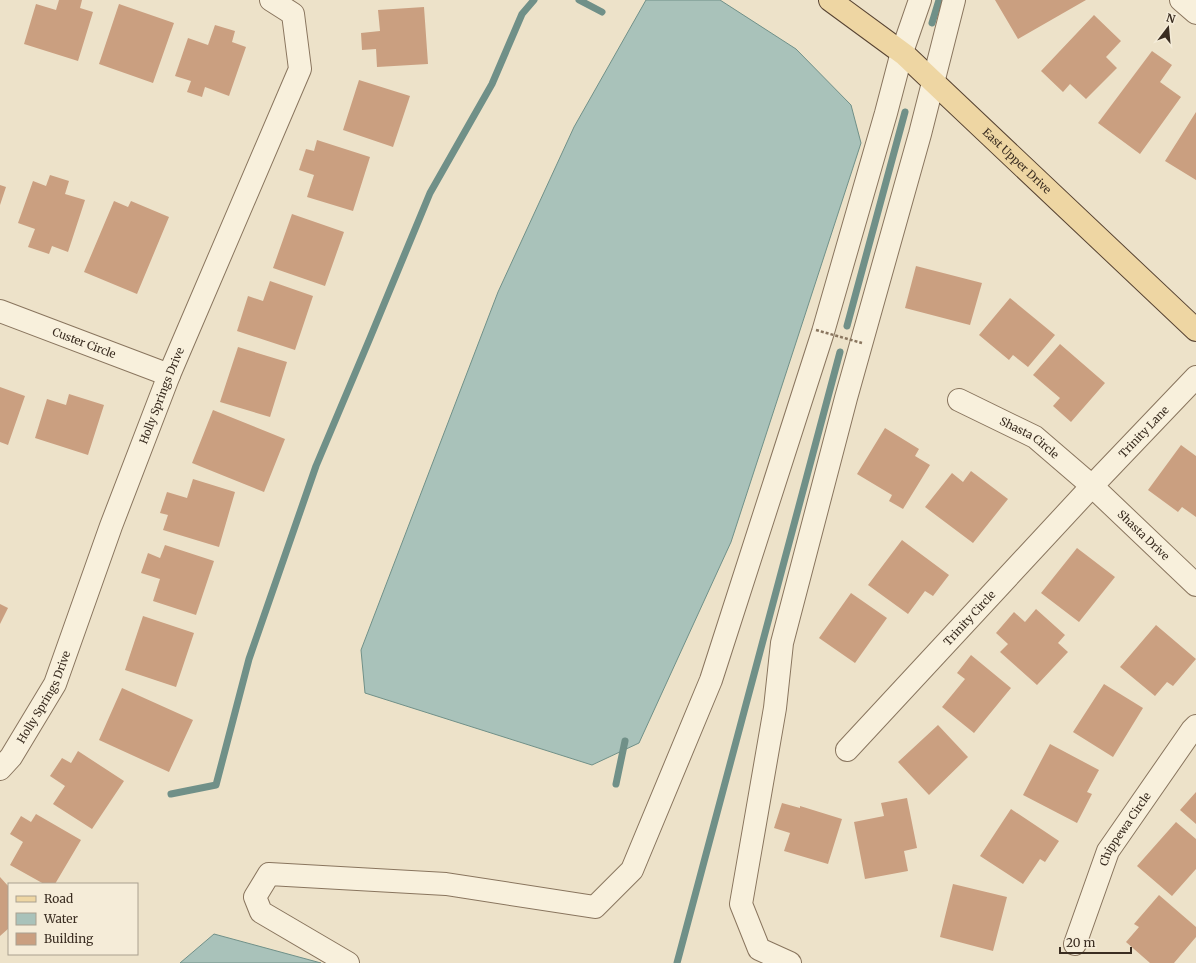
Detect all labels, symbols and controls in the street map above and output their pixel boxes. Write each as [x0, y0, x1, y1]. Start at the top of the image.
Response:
north arrow [1148, 8, 1188, 48]
text: N [1165, 10, 1177, 26]
street label: East Upper Drive [980, 125, 1054, 197]
street label: Custer Circle [51, 325, 118, 361]
street label: Holly Springs Drive [136, 345, 187, 446]
street label: Trinity Lane [1116, 403, 1172, 461]
street label: Shasta Circle [997, 414, 1062, 462]
street label: Shasta Drive [1115, 507, 1173, 563]
street label: Trinity Circle [940, 587, 999, 649]
street label: Holly Springs Drive [14, 649, 73, 746]
street label: Chippewa Circle [1096, 789, 1154, 868]
legend [8, 883, 138, 955]
text: Road [44, 891, 73, 906]
text: Water [43, 911, 79, 926]
scale bar [1060, 929, 1131, 955]
text: Building [44, 931, 94, 946]
text: 20 m [1066, 935, 1095, 950]

